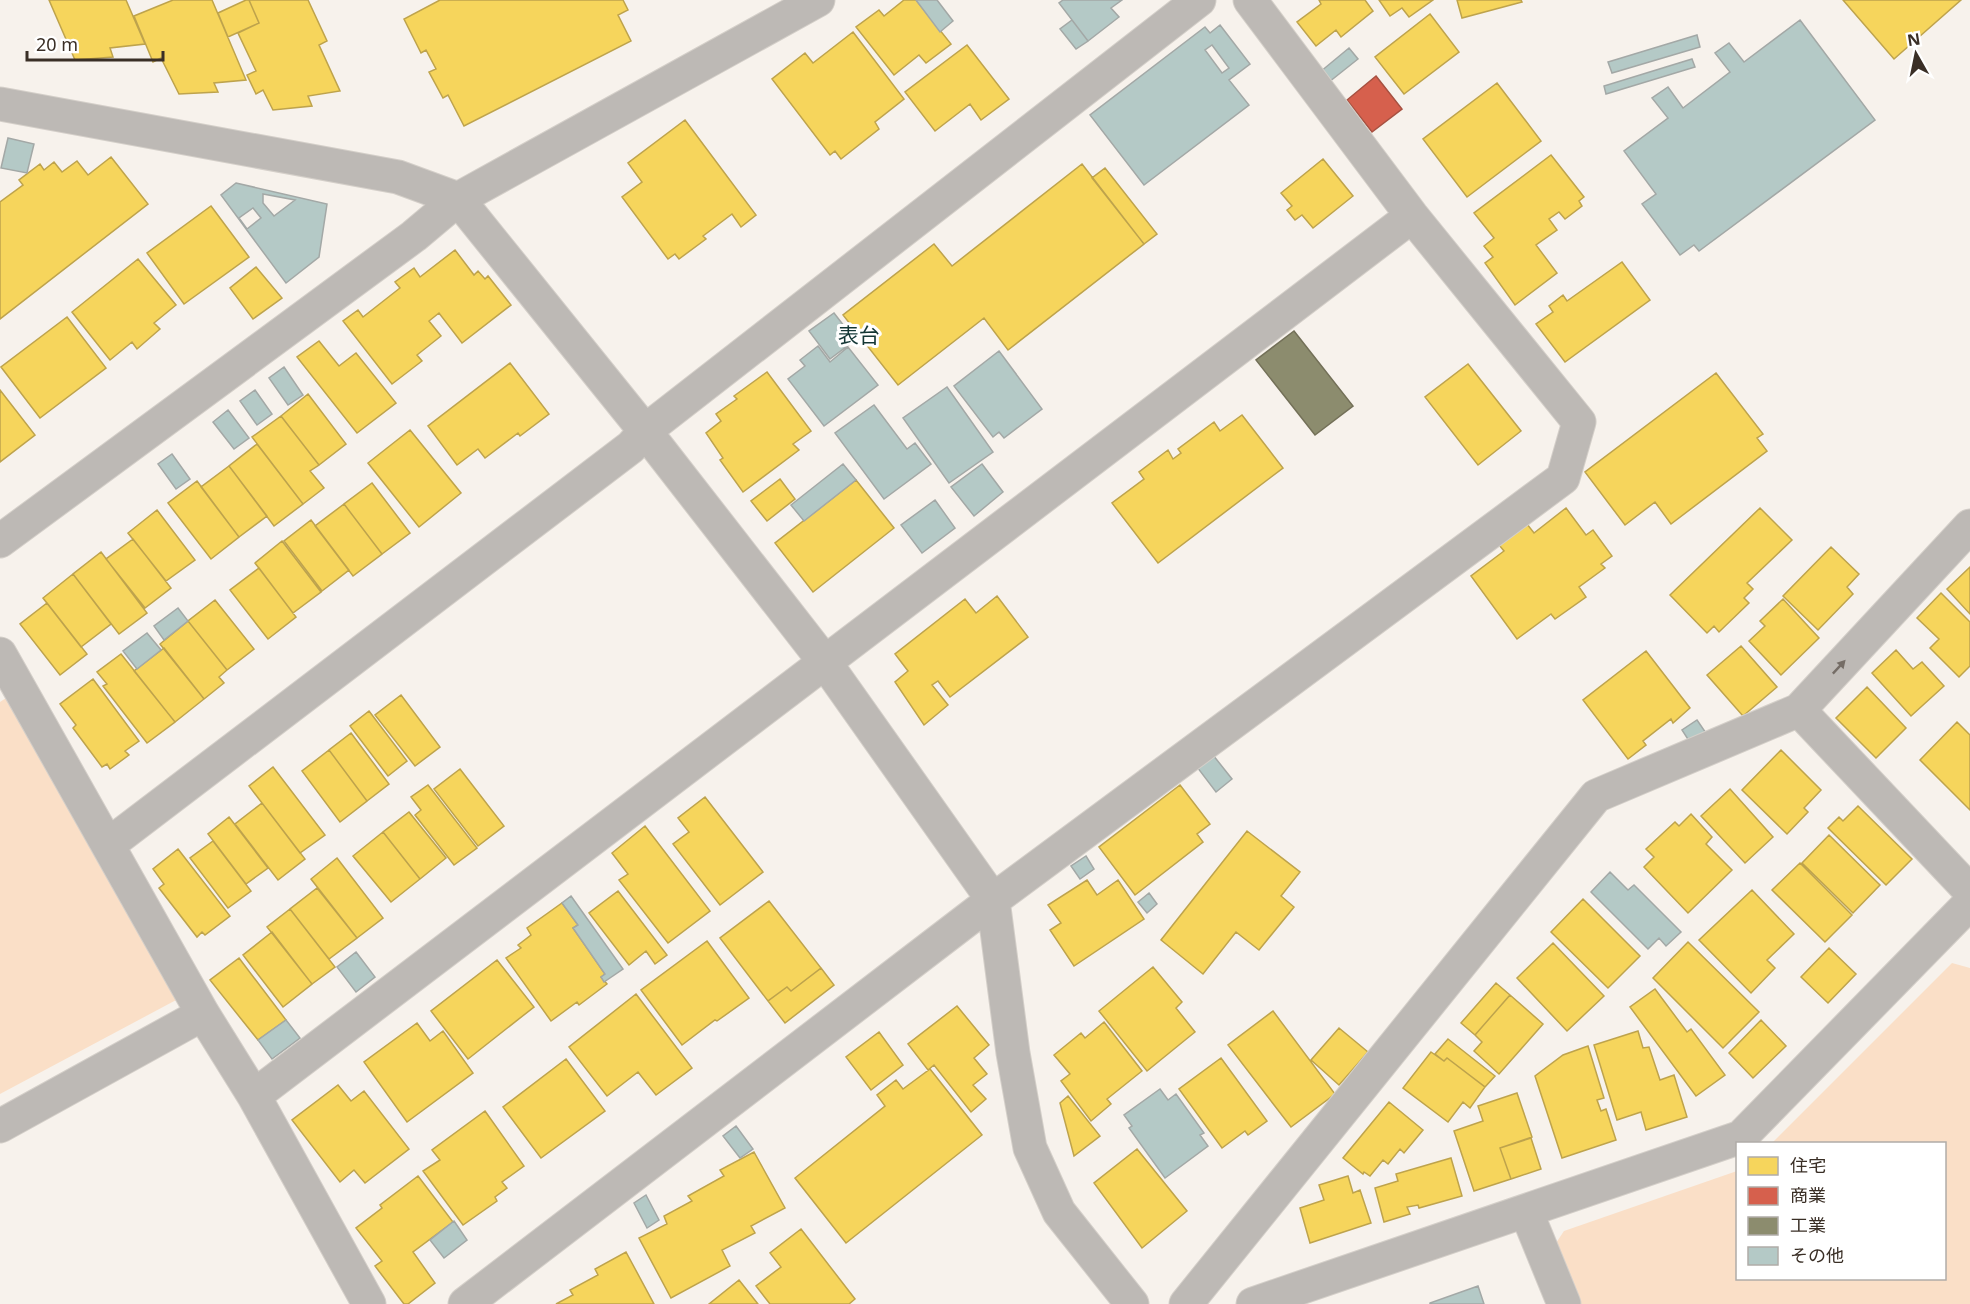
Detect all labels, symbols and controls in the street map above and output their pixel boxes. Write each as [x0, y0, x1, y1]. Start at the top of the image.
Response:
scale bar [27, 24, 164, 62]
north arrow [1886, 24, 1946, 84]
text: N [1906, 27, 1922, 51]
text: 20 m [36, 32, 78, 56]
district label: 表台 [838, 321, 880, 349]
one-way arrow [1832, 660, 1846, 675]
legend [1736, 1142, 1946, 1280]
text: 住宅 [1790, 1153, 1826, 1177]
text: 商業 [1790, 1183, 1826, 1207]
text: 工業 [1790, 1213, 1826, 1237]
text: その他 [1790, 1243, 1844, 1267]

